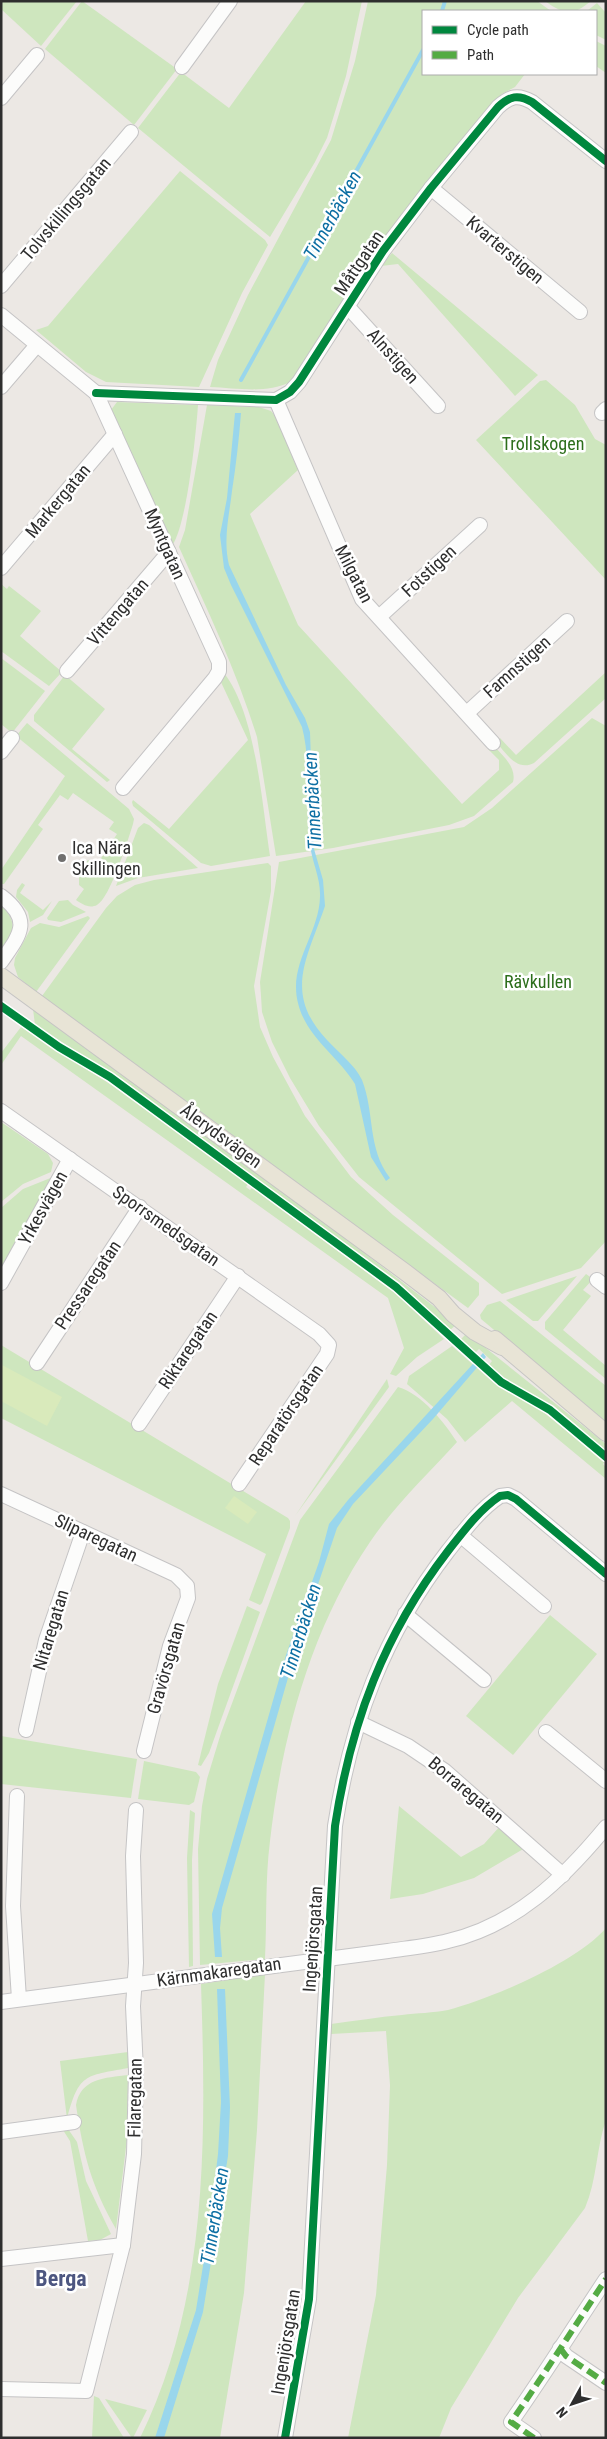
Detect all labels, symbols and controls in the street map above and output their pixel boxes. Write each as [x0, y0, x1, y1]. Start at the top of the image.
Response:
legend [422, 10, 597, 75]
text: Cycle path [467, 21, 529, 39]
text: Path [467, 46, 494, 64]
street label: Tolvskillingsgatan [16, 153, 115, 265]
water label: Tinnerbäcken [299, 167, 366, 264]
street label: Kvarterstigen [462, 211, 548, 288]
street label: Måttgatan [329, 227, 388, 299]
street label: Alnstigen [363, 324, 424, 388]
park label: Trollskogen [502, 433, 584, 454]
street label: Markergatan [21, 460, 94, 542]
street label: Myntgatan [141, 505, 190, 582]
street label: Fotstigen [397, 540, 460, 601]
street label: Milgatan [331, 541, 378, 606]
street label: Vittengatan [83, 574, 153, 650]
street label: Famnstigen [479, 631, 555, 702]
water label: Tinnerbäcken [298, 751, 327, 851]
place label: Ica Nära Skillingen [72, 837, 141, 879]
marker: Ica Nära Skillingen [56, 852, 68, 864]
park label: Rävkullen [504, 971, 572, 992]
street label: Ålerydsvägen [177, 1098, 267, 1172]
street label: Yrkesvägen [14, 1167, 71, 1248]
street label: Sporrsmedsgatan [109, 1181, 224, 1270]
street label: Pressaregatan [50, 1236, 125, 1333]
street label: Riktaregatan [154, 1307, 221, 1393]
street label: Reparatörsgatan [244, 1360, 327, 1469]
street label: Sliparegatan [51, 1509, 141, 1566]
water label: Tinnerbäcken [275, 1581, 326, 1681]
street label: Nitaregatan [28, 1587, 73, 1673]
street label: Gravörsgatan [142, 1619, 189, 1716]
street label: Borraregatan [424, 1752, 508, 1827]
street label: Ingenjörsgatan [298, 1885, 327, 1993]
street label: Kärnmakaregatan [155, 1952, 283, 1991]
street label: Filaregatan [123, 2058, 146, 2138]
water label: Tinnerbäcken [195, 2166, 234, 2266]
district label: Berga [35, 2266, 87, 2291]
street label: Ingenjörsgatan [267, 2288, 304, 2396]
north arrow [547, 2379, 597, 2429]
text: N [553, 2404, 571, 2421]

